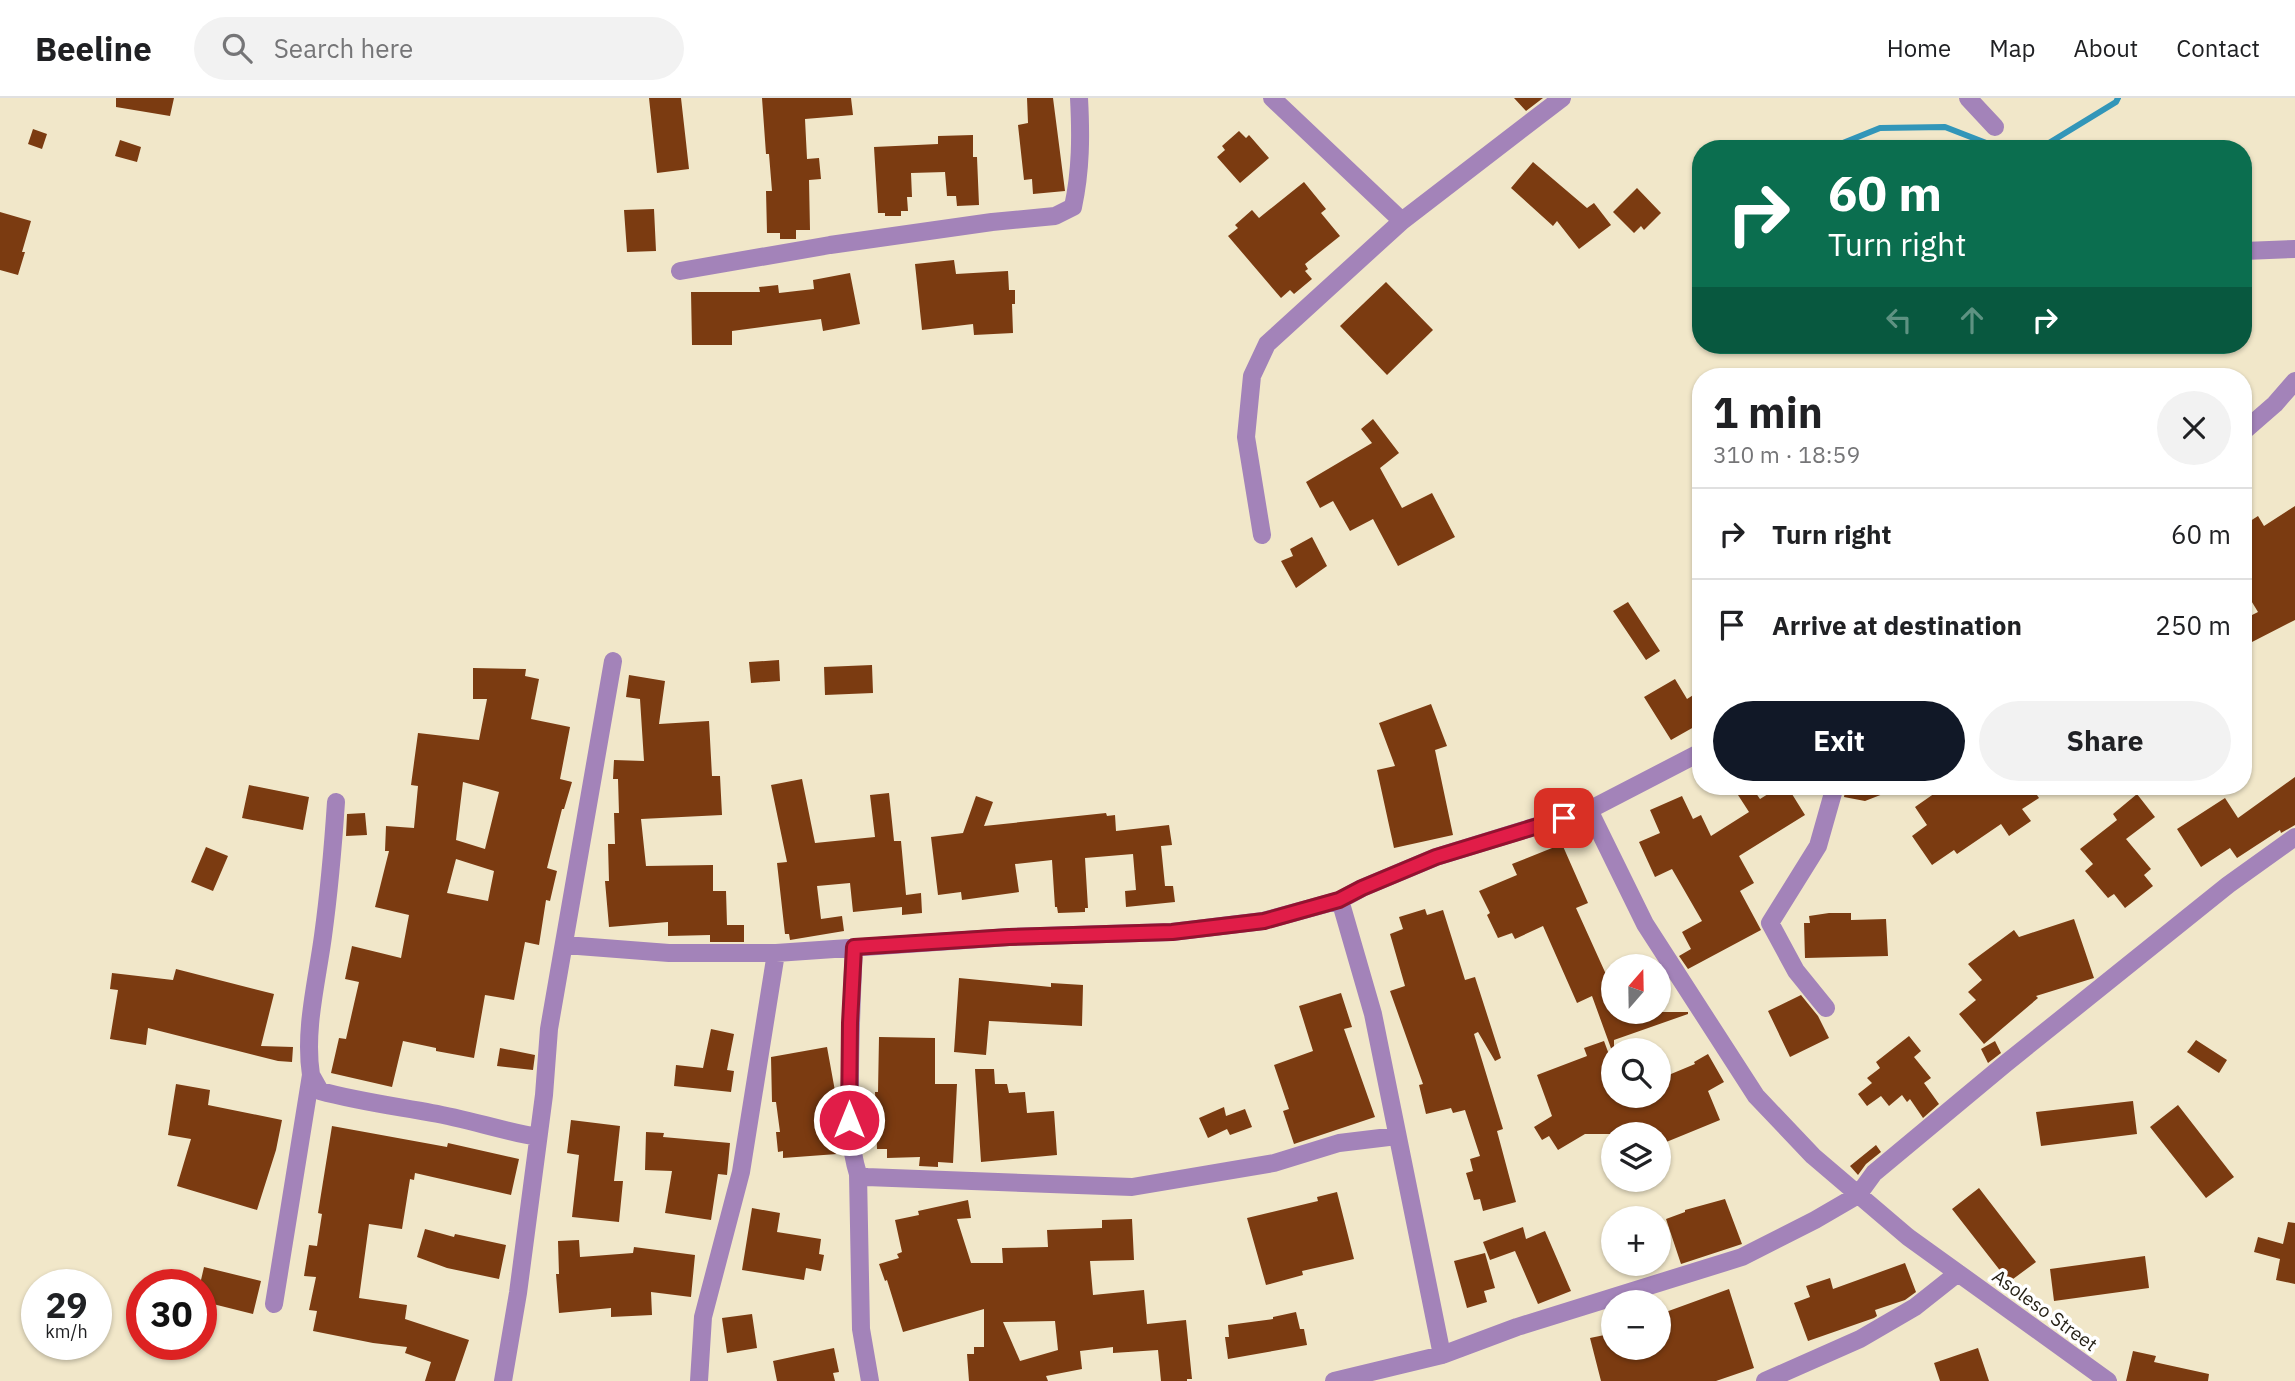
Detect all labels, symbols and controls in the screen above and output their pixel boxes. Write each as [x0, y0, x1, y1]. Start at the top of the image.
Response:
search box [194, 17, 684, 80]
text: Beeline [35, 27, 152, 70]
icon: search [218, 29, 256, 67]
text: Search here [274, 31, 413, 65]
text: Home [1887, 32, 1951, 64]
text: Map [1989, 32, 2035, 64]
text: About [2073, 32, 2138, 64]
text: Contact [2176, 32, 2260, 64]
text: 60 m [1828, 161, 1942, 224]
icon: right [1713, 168, 1804, 259]
text: Turn right [1828, 223, 1966, 265]
icon: left [1880, 301, 1918, 339]
icon: ahead [1953, 301, 1991, 339]
icon: right [2026, 301, 2064, 339]
text: 1 min [1713, 385, 1823, 440]
button: close [2157, 391, 2231, 465]
text: 310 m · 18:59 [1713, 439, 1860, 469]
icon: right [1713, 515, 1751, 553]
text: Turn right [1772, 517, 1891, 551]
text: 60 m [2171, 517, 2231, 551]
icon: arrive [1713, 606, 1751, 644]
text: Arrive at destination [1772, 608, 2022, 642]
text: 250 m [2155, 608, 2231, 642]
button: Exit [1713, 701, 1965, 781]
button: Share [1979, 701, 2231, 781]
pin [1534, 788, 1594, 848]
icon: arrive [1545, 799, 1583, 837]
north arrow [1601, 954, 1671, 1024]
map controls [1601, 954, 1671, 1360]
button: search [1601, 1038, 1671, 1108]
position arrow [812, 1083, 886, 1157]
button: layers [1601, 1122, 1671, 1192]
button: + [1601, 1206, 1671, 1276]
street label: Asoleso Street [1988, 1264, 2102, 1356]
speed limit sign: 30 [126, 1269, 217, 1360]
text: 29 [45, 1282, 88, 1328]
button: − [1601, 1290, 1671, 1360]
text: km/h [45, 1320, 88, 1343]

